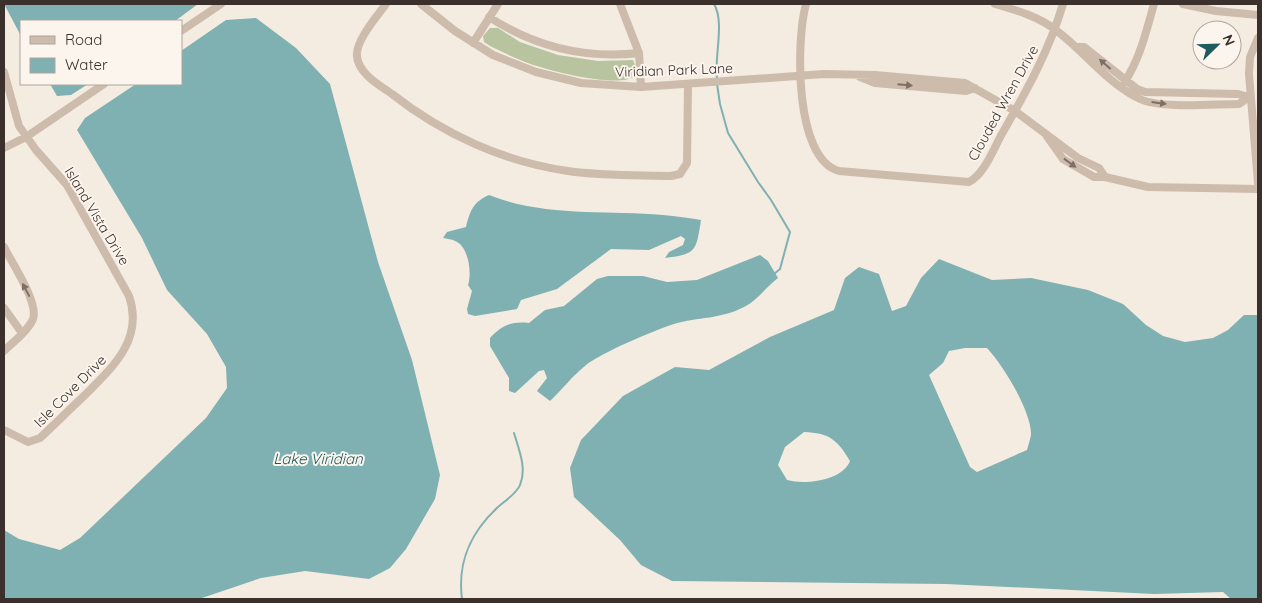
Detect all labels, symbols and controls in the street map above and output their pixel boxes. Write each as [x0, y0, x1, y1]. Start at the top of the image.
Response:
legend [20, 20, 182, 85]
north arrow [1192, 20, 1242, 70]
text: Road [65, 30, 102, 49]
text: N [1219, 32, 1239, 48]
street label: Clouded Wren Drive [964, 42, 1042, 164]
text: Water [65, 55, 108, 74]
one-way arrow [1100, 58, 1112, 70]
street label: Viridian Park Lane [615, 59, 733, 81]
one-way arrow [898, 82, 914, 90]
one-way arrow [1151, 99, 1167, 107]
one-way arrow [1063, 158, 1076, 169]
street label: Island Vista Drive [60, 163, 134, 269]
one-way arrow [22, 283, 30, 297]
street label: Isle Cove Drive [30, 351, 110, 431]
water label: Lake Viridian [273, 449, 363, 468]

